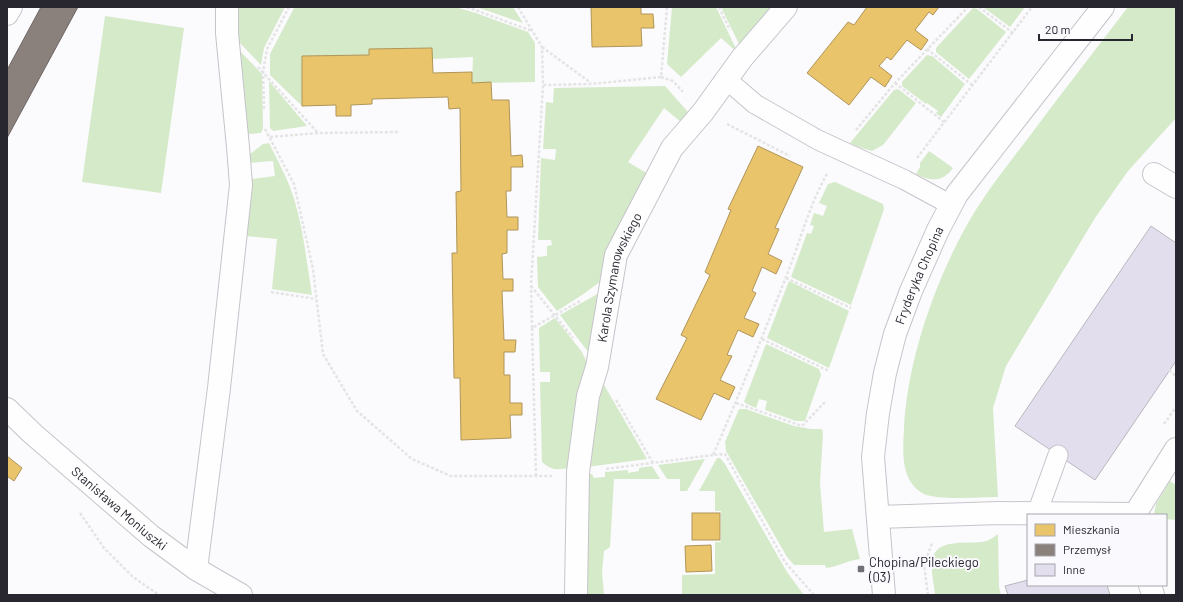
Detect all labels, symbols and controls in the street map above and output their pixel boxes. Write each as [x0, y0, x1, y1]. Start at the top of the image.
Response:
scale bar [1039, 16, 1132, 42]
text: 20 m [1045, 22, 1071, 36]
street label: Karola Szymanowskiego [593, 210, 645, 343]
street label: Fryderyka Chopina [891, 223, 947, 327]
street label: Stanisława Moniuszki [68, 463, 171, 553]
legend [1027, 514, 1167, 586]
text: Mieszkania [1063, 522, 1120, 536]
text: Przemysł [1063, 542, 1111, 556]
place label: Chopina/Pileckiego (03) [868, 554, 979, 585]
text: Inne [1063, 562, 1085, 576]
marker: Chopina/Pileckiego (03) [856, 564, 866, 574]

